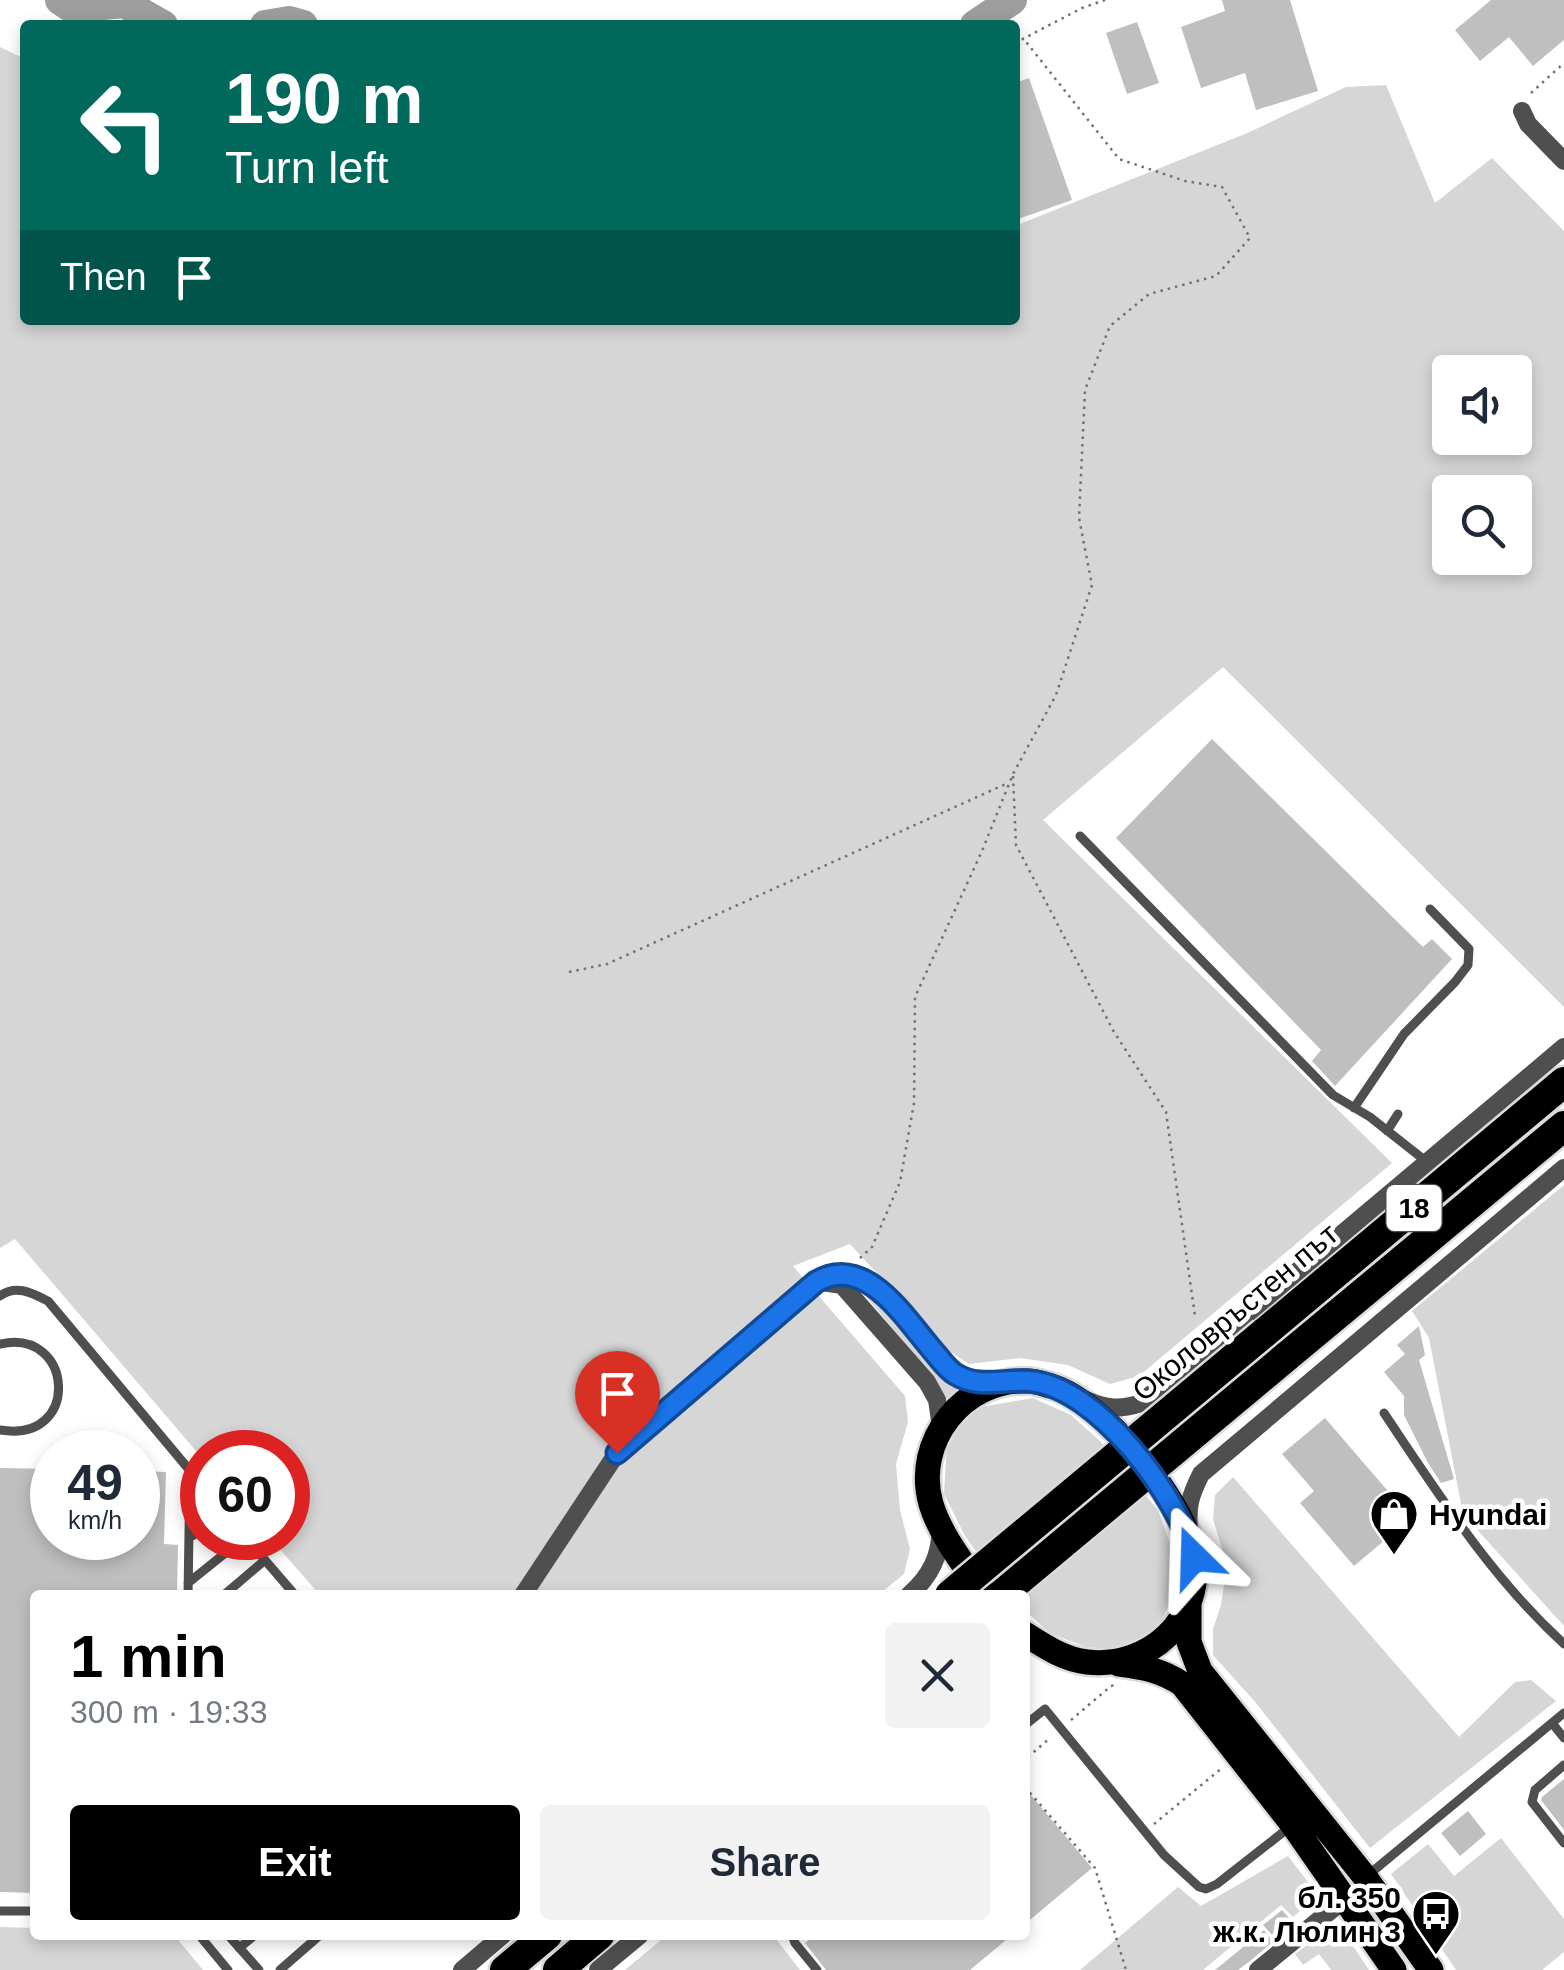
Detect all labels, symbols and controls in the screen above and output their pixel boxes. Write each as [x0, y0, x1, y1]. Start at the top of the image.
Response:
icon: left [60, 60, 190, 190]
text: 190 m [225, 60, 423, 138]
text: Turn left [225, 142, 388, 193]
icon: arrive [167, 250, 222, 305]
text: Then [60, 256, 147, 298]
map controls [1432, 355, 1532, 575]
button: sound [1432, 355, 1532, 455]
button: search [1432, 475, 1532, 575]
road number: 18 [1386, 1185, 1442, 1231]
street label: Околовръстен път [1126, 1216, 1344, 1407]
pin [575, 1351, 660, 1454]
icon: arrive [590, 1366, 645, 1421]
speed limit sign: 60 [180, 1430, 310, 1560]
text: 49 [67, 1455, 123, 1511]
shop icon: Hyundai [1368, 1488, 1420, 1556]
place label: Hyundai [1429, 1498, 1547, 1531]
position arrow [1142, 1505, 1246, 1609]
text: km/h [68, 1506, 122, 1534]
text: 1 min [70, 1623, 227, 1690]
button: close [885, 1623, 990, 1728]
text: 300 m · 19:33 [70, 1694, 267, 1730]
button: Exit [70, 1805, 520, 1920]
button: Share [540, 1805, 990, 1920]
place label: бл. 350 ж.к. Люлин 3 [1212, 1881, 1401, 1948]
bus stop icon: бл. 350 ж.к. Люлин 3 [1410, 1888, 1462, 1956]

